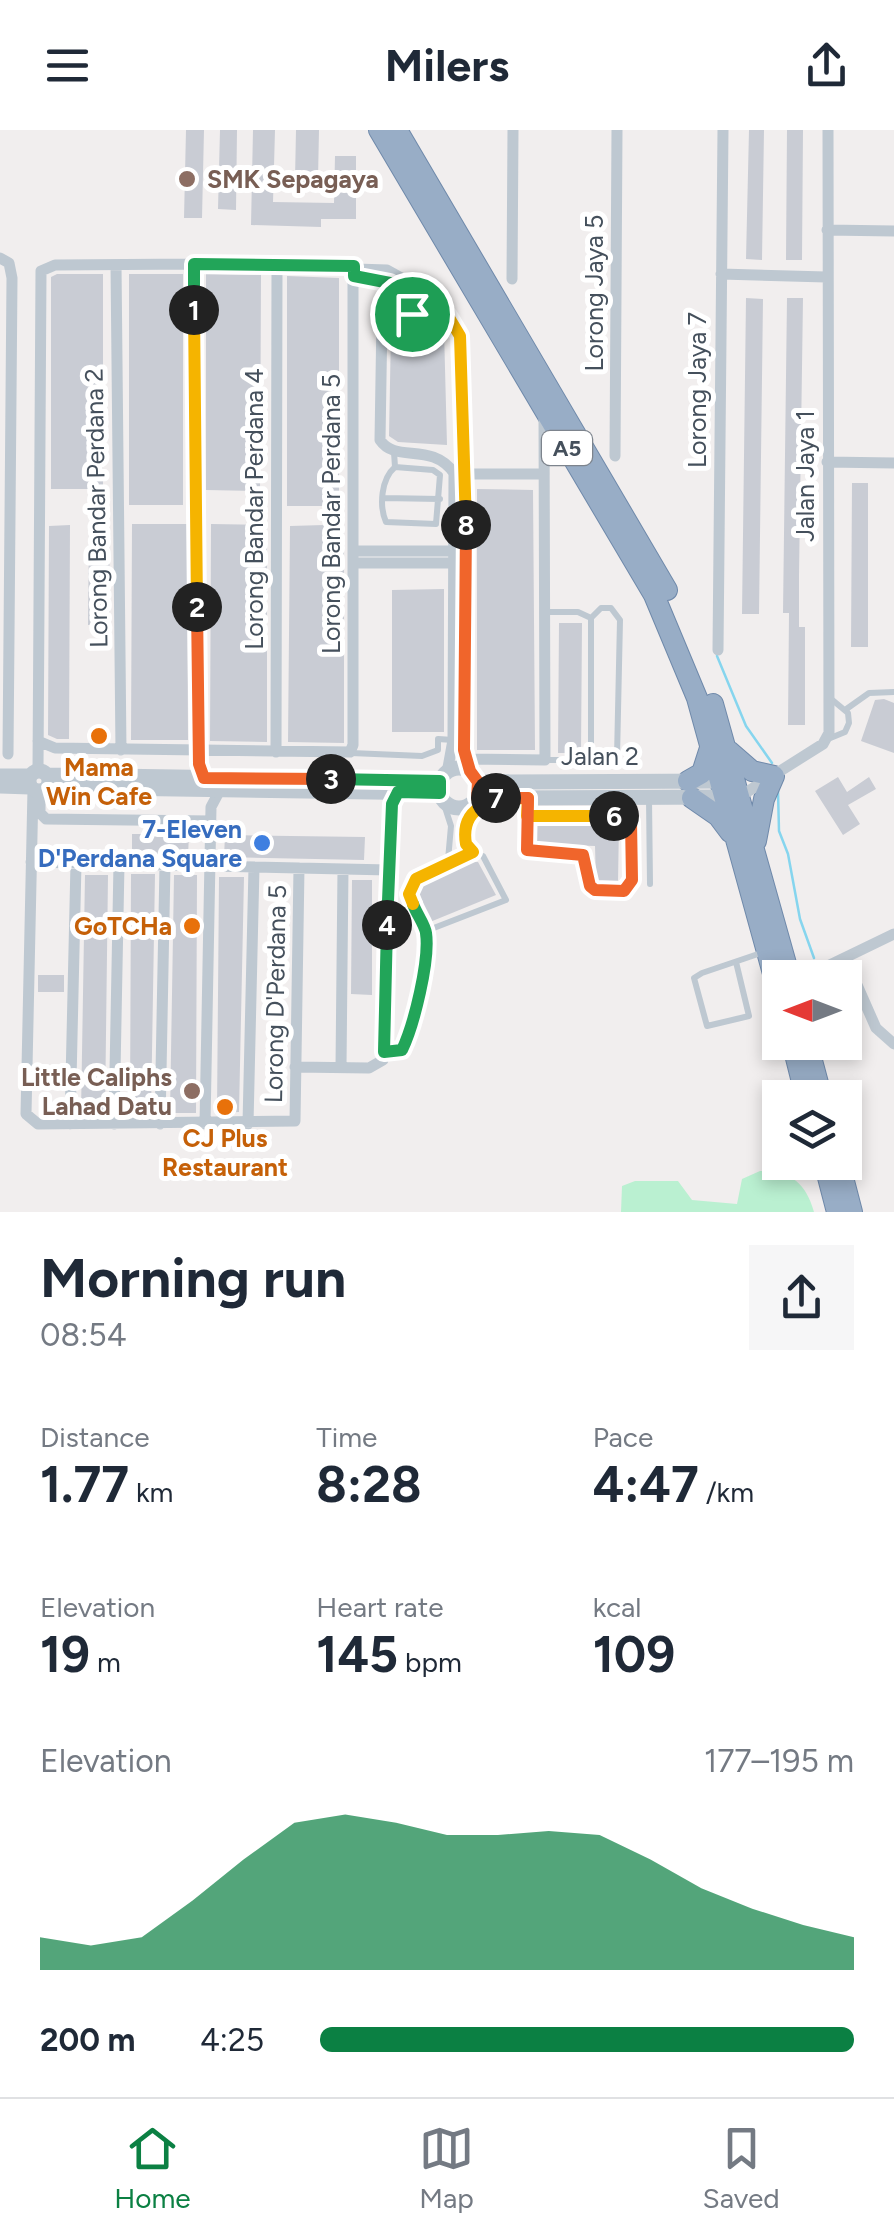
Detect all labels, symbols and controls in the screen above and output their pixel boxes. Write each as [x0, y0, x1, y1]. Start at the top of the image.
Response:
icon: menu [40, 38, 95, 93]
text: Milers [385, 38, 509, 92]
icon: share [799, 38, 854, 93]
place label: SMK Sepagaya [207, 164, 379, 194]
marker: SMK Sepagaya [176, 168, 198, 190]
street label: Lorong Jaya 5 [579, 215, 609, 371]
pin [370, 272, 455, 357]
pin: 1 [169, 285, 219, 335]
icon: arrive [385, 287, 440, 342]
text: 1 [188, 293, 200, 327]
street label: Lorong Jaya 7 [682, 312, 712, 468]
street label: Lorong Bandar Perdana 2 [79, 368, 113, 648]
street label: Lorong Bandar Perdana 4 [239, 368, 269, 650]
street label: Lorong Bandar Perdana 5 [316, 374, 346, 654]
street label: Jalan Jaya 1 [790, 410, 820, 542]
road number: A5 [542, 431, 592, 465]
pin: 8 [441, 500, 491, 550]
text: 8 [457, 508, 475, 542]
pin: 2 [172, 582, 222, 632]
text: 2 [189, 590, 205, 624]
marker: Mama Win Cafe [88, 725, 110, 747]
street label: Jalan 2 [561, 741, 639, 771]
place label: Mama Win Cafe [46, 752, 152, 811]
pin: 3 [306, 754, 356, 804]
text: 3 [323, 762, 339, 796]
pin: 7 [471, 773, 521, 823]
text: 7 [488, 781, 504, 815]
pin: 6 [589, 791, 639, 841]
text: 6 [606, 799, 622, 833]
place label: 7-Eleven D'Perdana Square [38, 814, 242, 873]
marker: 7-Eleven D'Perdana Square [251, 832, 273, 854]
street label: Lorong D'Perdana 5 [258, 885, 292, 1103]
pin: 4 [362, 900, 412, 950]
text: 4 [378, 908, 396, 942]
place label: GoTCHa [74, 911, 172, 941]
marker: GoTCHa [181, 915, 203, 937]
north arrow [762, 960, 862, 1060]
map controls [762, 960, 862, 1180]
place label: Little Caliphs Lahad Datu [21, 1062, 172, 1121]
marker: Little Caliphs Lahad Datu [181, 1080, 203, 1102]
button: layers [762, 1080, 862, 1180]
marker: CJ Plus Restaurant [214, 1096, 236, 1118]
place label: CJ Plus Restaurant [162, 1123, 288, 1182]
text: Morning run [40, 1245, 346, 1311]
button: share [749, 1245, 854, 1350]
text: 08:54 [40, 1316, 127, 1354]
text: Distance [40, 1420, 150, 1454]
text: Time [316, 1420, 377, 1454]
text: Pace [593, 1420, 653, 1454]
text: 1.77 [40, 1454, 129, 1515]
text: 8:28 [316, 1454, 422, 1515]
text: 4:47 [593, 1454, 699, 1515]
text: km [129, 1475, 173, 1509]
text: /km [699, 1475, 754, 1509]
text: Elevation [40, 1590, 155, 1624]
text: Heart rate [316, 1590, 443, 1624]
text: kcal [593, 1590, 642, 1624]
text: 19 [40, 1624, 90, 1685]
text: 145 [316, 1624, 398, 1685]
text: 109 [593, 1624, 675, 1685]
text: m [90, 1645, 121, 1679]
text: bpm [398, 1645, 462, 1679]
text: Elevation [40, 1742, 172, 1780]
text: 177–195 m [704, 1742, 854, 1780]
text: 200 m [40, 2021, 136, 2059]
text: 4:25 [200, 2021, 264, 2059]
tab: Home [114, 2121, 191, 2215]
tab: Map [419, 2121, 474, 2215]
tab: Saved [703, 2121, 780, 2215]

